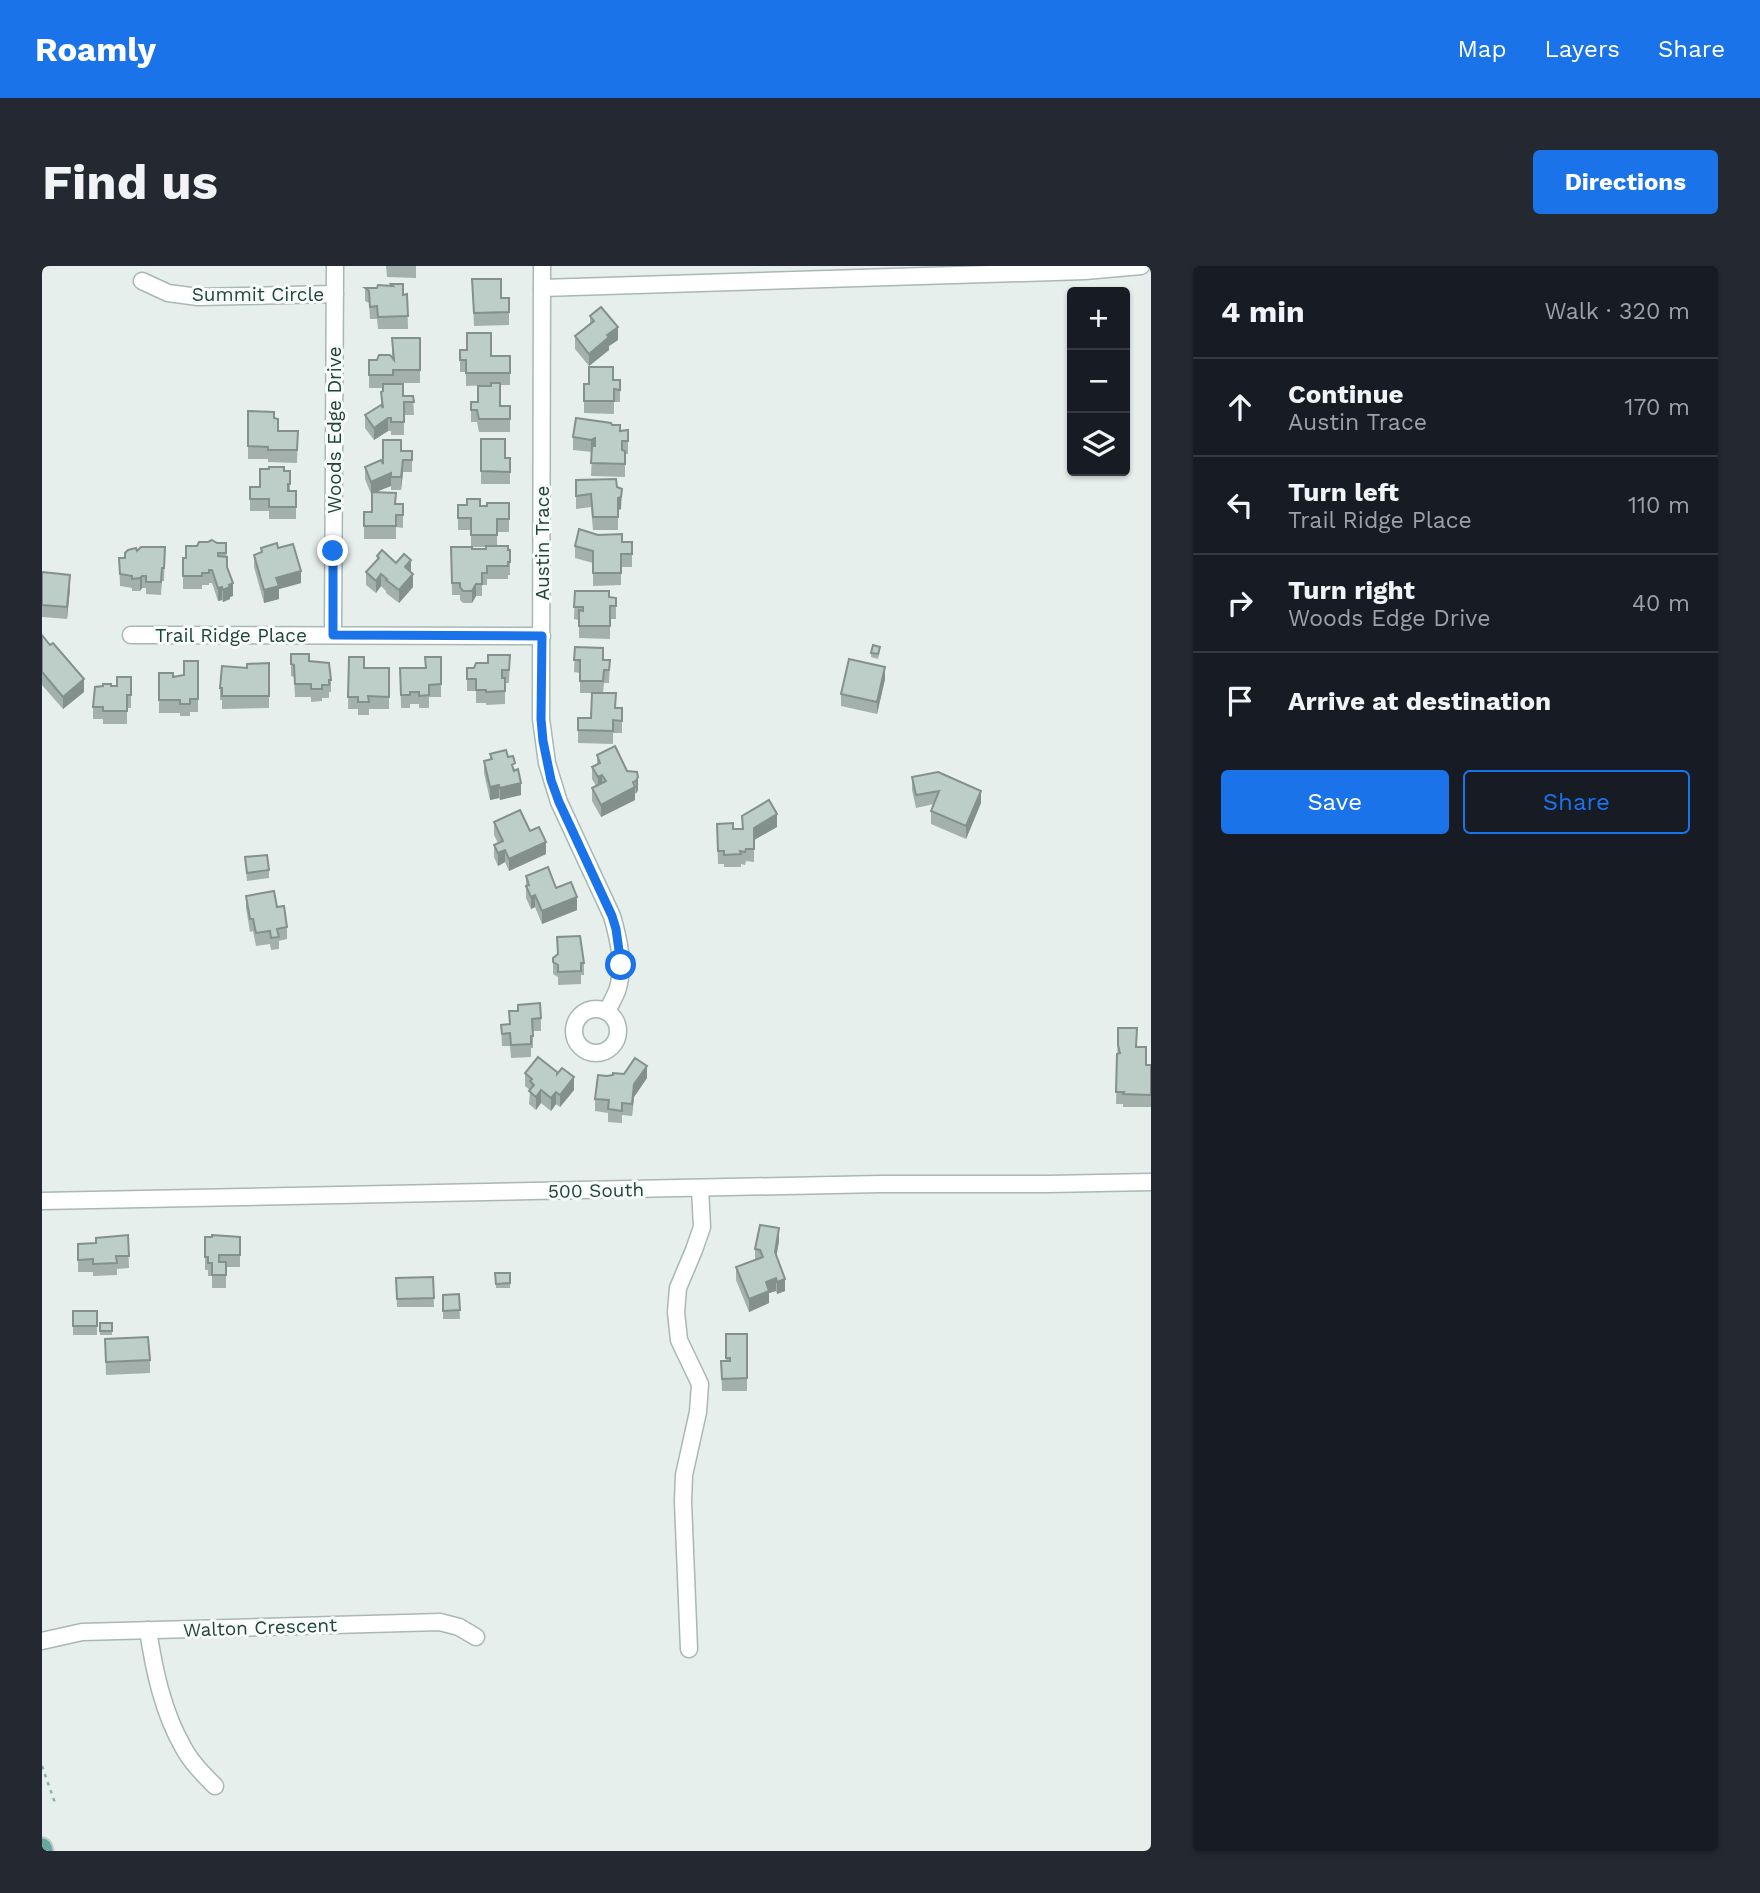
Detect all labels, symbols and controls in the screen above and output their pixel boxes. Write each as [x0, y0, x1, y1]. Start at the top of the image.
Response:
text: Roamly [35, 30, 156, 69]
text: Map [1458, 35, 1506, 63]
text: Layers [1544, 35, 1620, 63]
text: Share [1658, 35, 1725, 63]
button: Directions [1533, 150, 1718, 214]
text: Find us [42, 153, 218, 211]
street label: Summit Circle [192, 283, 324, 306]
map controls [1067, 287, 1130, 476]
button: + [1067, 287, 1130, 350]
text: 4 min [1221, 294, 1305, 329]
text: Walk · 320 m [1544, 298, 1690, 325]
street label: Woods Edge Drive [323, 346, 346, 514]
button: − [1067, 350, 1130, 413]
text: Continue [1288, 379, 1404, 409]
icon: ahead [1221, 388, 1259, 426]
text: 170 m [1625, 394, 1690, 421]
text: Austin Trace [1288, 409, 1427, 436]
button: layers [1067, 413, 1130, 476]
text: Turn left [1288, 477, 1399, 507]
street label: Austin Trace [531, 486, 554, 600]
icon: left [1221, 486, 1259, 524]
text: 110 m [1628, 492, 1690, 519]
text: Trail Ridge Place [1288, 507, 1472, 534]
route end [317, 535, 348, 566]
text: Turn right [1288, 575, 1415, 605]
icon: right [1221, 584, 1259, 622]
text: 40 m [1632, 590, 1690, 617]
text: Woods Edge Drive [1288, 605, 1491, 632]
street label: Trail Ridge Place [155, 624, 307, 647]
icon: arrive [1221, 682, 1259, 720]
text: Arrive at destination [1288, 686, 1551, 716]
button: Save [1221, 770, 1449, 834]
button: Share [1463, 770, 1690, 834]
route start [605, 949, 636, 980]
street label: 500 South [548, 1178, 644, 1203]
street label: Walton Crescent [183, 1613, 337, 1642]

